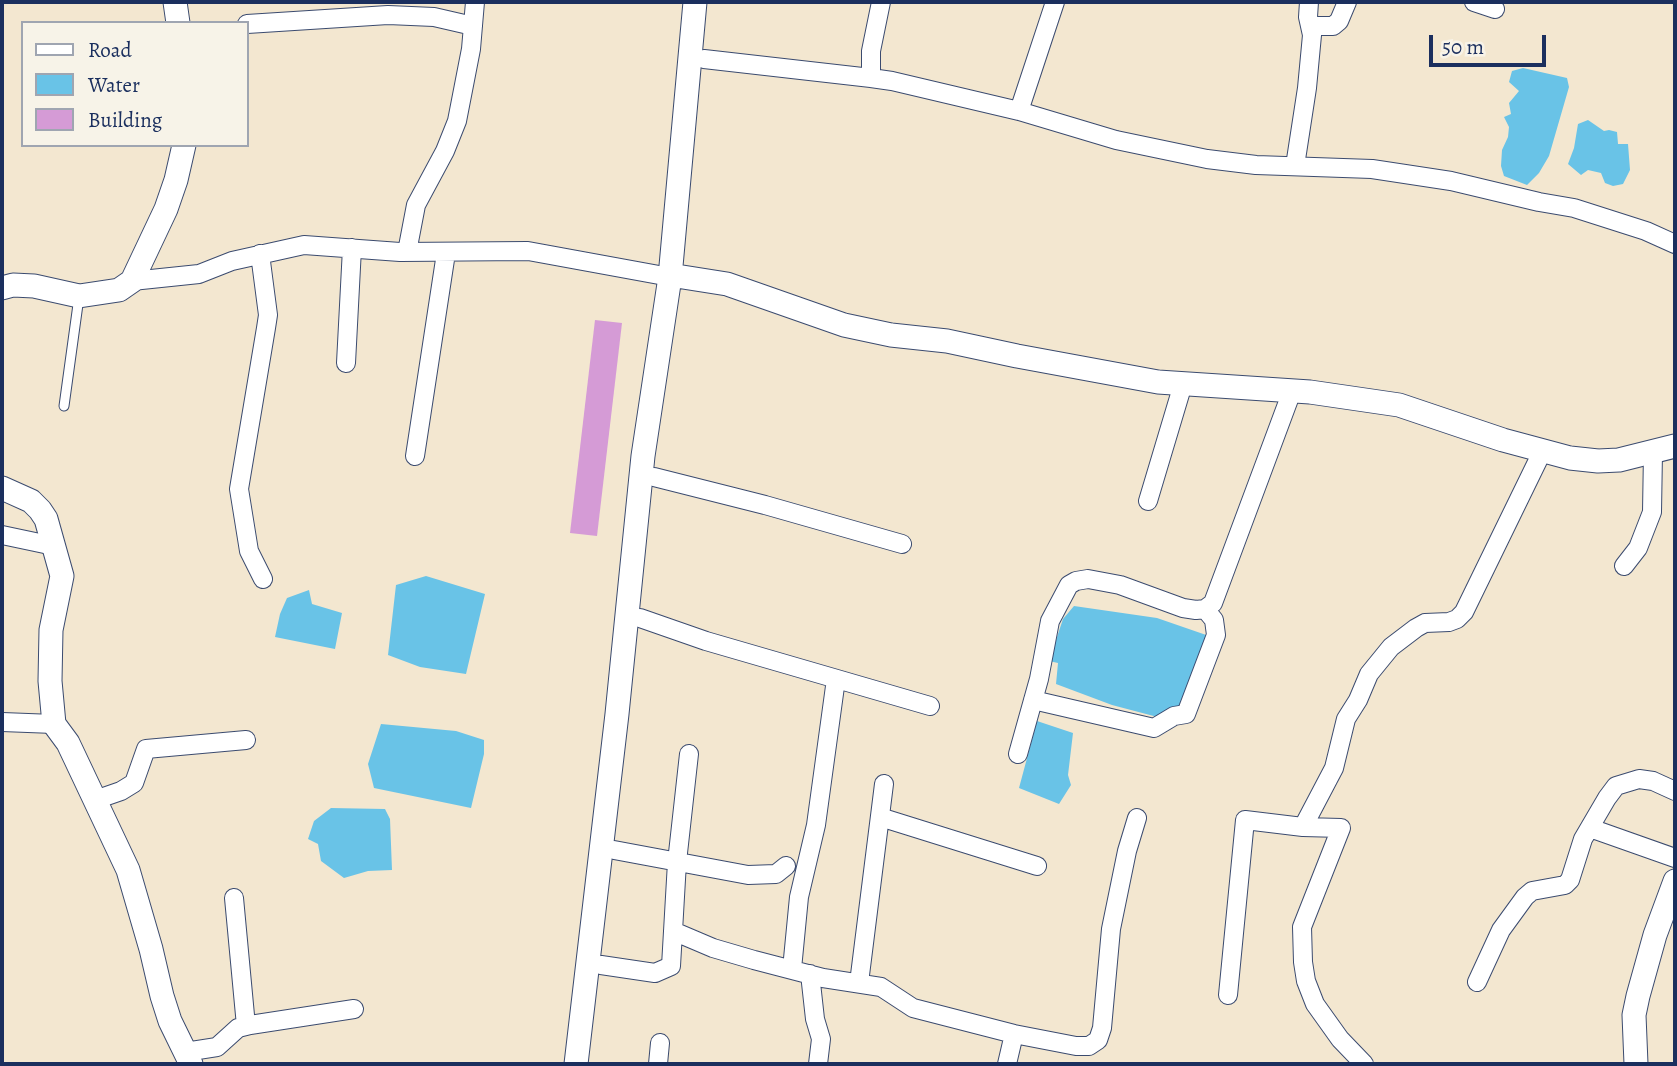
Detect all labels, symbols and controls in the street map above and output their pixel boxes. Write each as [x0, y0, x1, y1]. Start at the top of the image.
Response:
legend [21, 21, 248, 147]
scale bar [1432, 21, 1549, 65]
text: 50 m [1442, 33, 1484, 61]
text: Road [88, 36, 132, 64]
text: Water [88, 71, 140, 99]
text: Building [88, 106, 162, 134]

